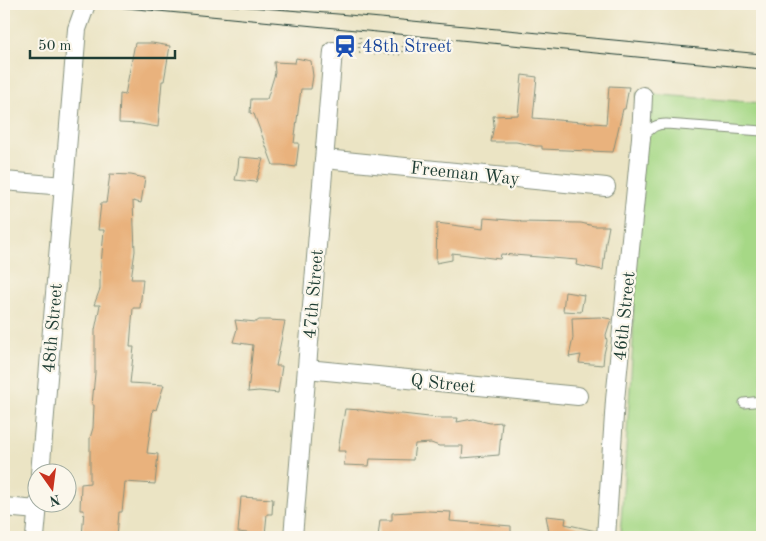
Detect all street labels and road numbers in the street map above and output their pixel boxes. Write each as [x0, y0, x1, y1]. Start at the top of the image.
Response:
street label: Freeman Way [409, 159, 521, 189]
street label: 47th Street [301, 249, 327, 340]
street label: 46th Street [611, 271, 639, 362]
street label: 48th Street [40, 283, 66, 374]
street label: Q Street [409, 372, 476, 396]

